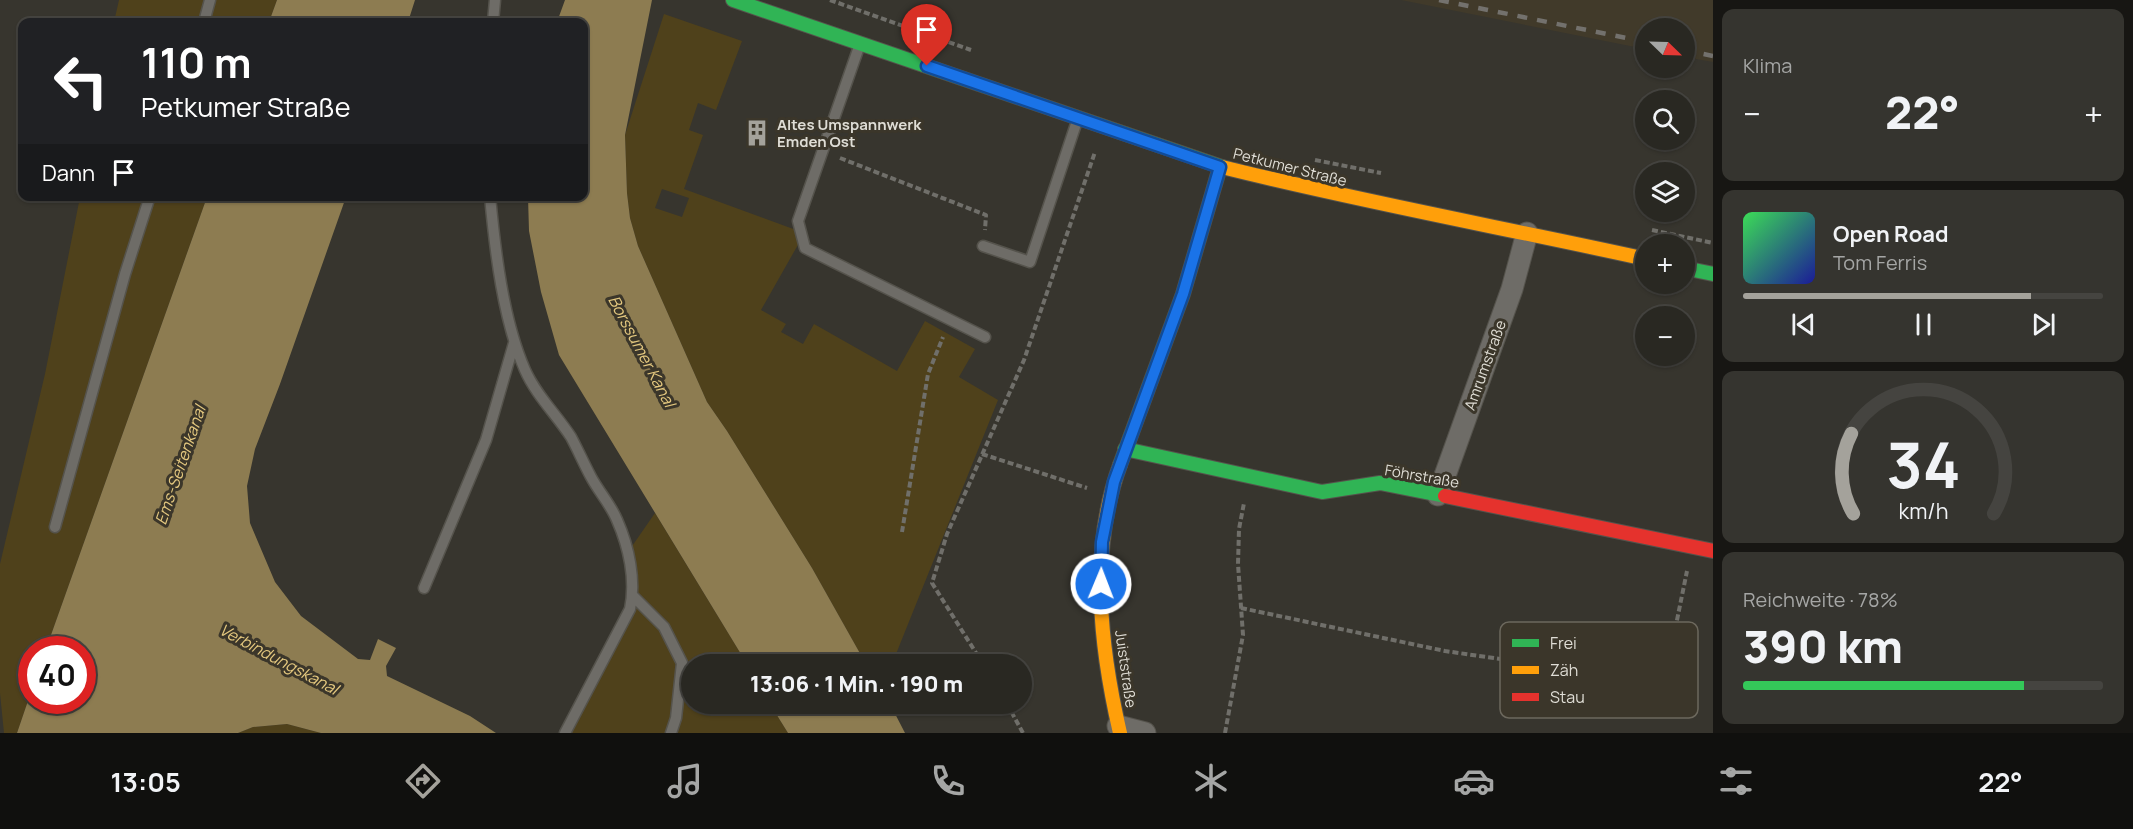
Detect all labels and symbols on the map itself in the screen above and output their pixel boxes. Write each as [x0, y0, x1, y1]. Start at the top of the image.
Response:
pin [901, 4, 952, 66]
north arrow [1635, 18, 1695, 78]
place label: Altes Umspannwerk Emden Ost [777, 114, 922, 152]
building icon: Altes Umspannwerk Emden Ost [742, 118, 772, 148]
street label: Petkumer Straße [1231, 143, 1349, 191]
water label: Borssumer Kanal [603, 291, 682, 413]
street label: Amrumstraße [1459, 317, 1511, 413]
water label: Ems-Seitenkanal [149, 400, 211, 527]
street label: Föhrstraße [1383, 459, 1461, 493]
position arrow [1069, 552, 1133, 616]
water label: Verbindungskanal [216, 618, 344, 701]
legend [1500, 622, 1698, 718]
street label: Juiststraße [1110, 629, 1142, 709]
text: Frei [1550, 632, 1577, 654]
speed limit sign: 40 [18, 636, 96, 714]
text: Zäh [1550, 659, 1578, 681]
text: Stau [1550, 686, 1585, 708]

